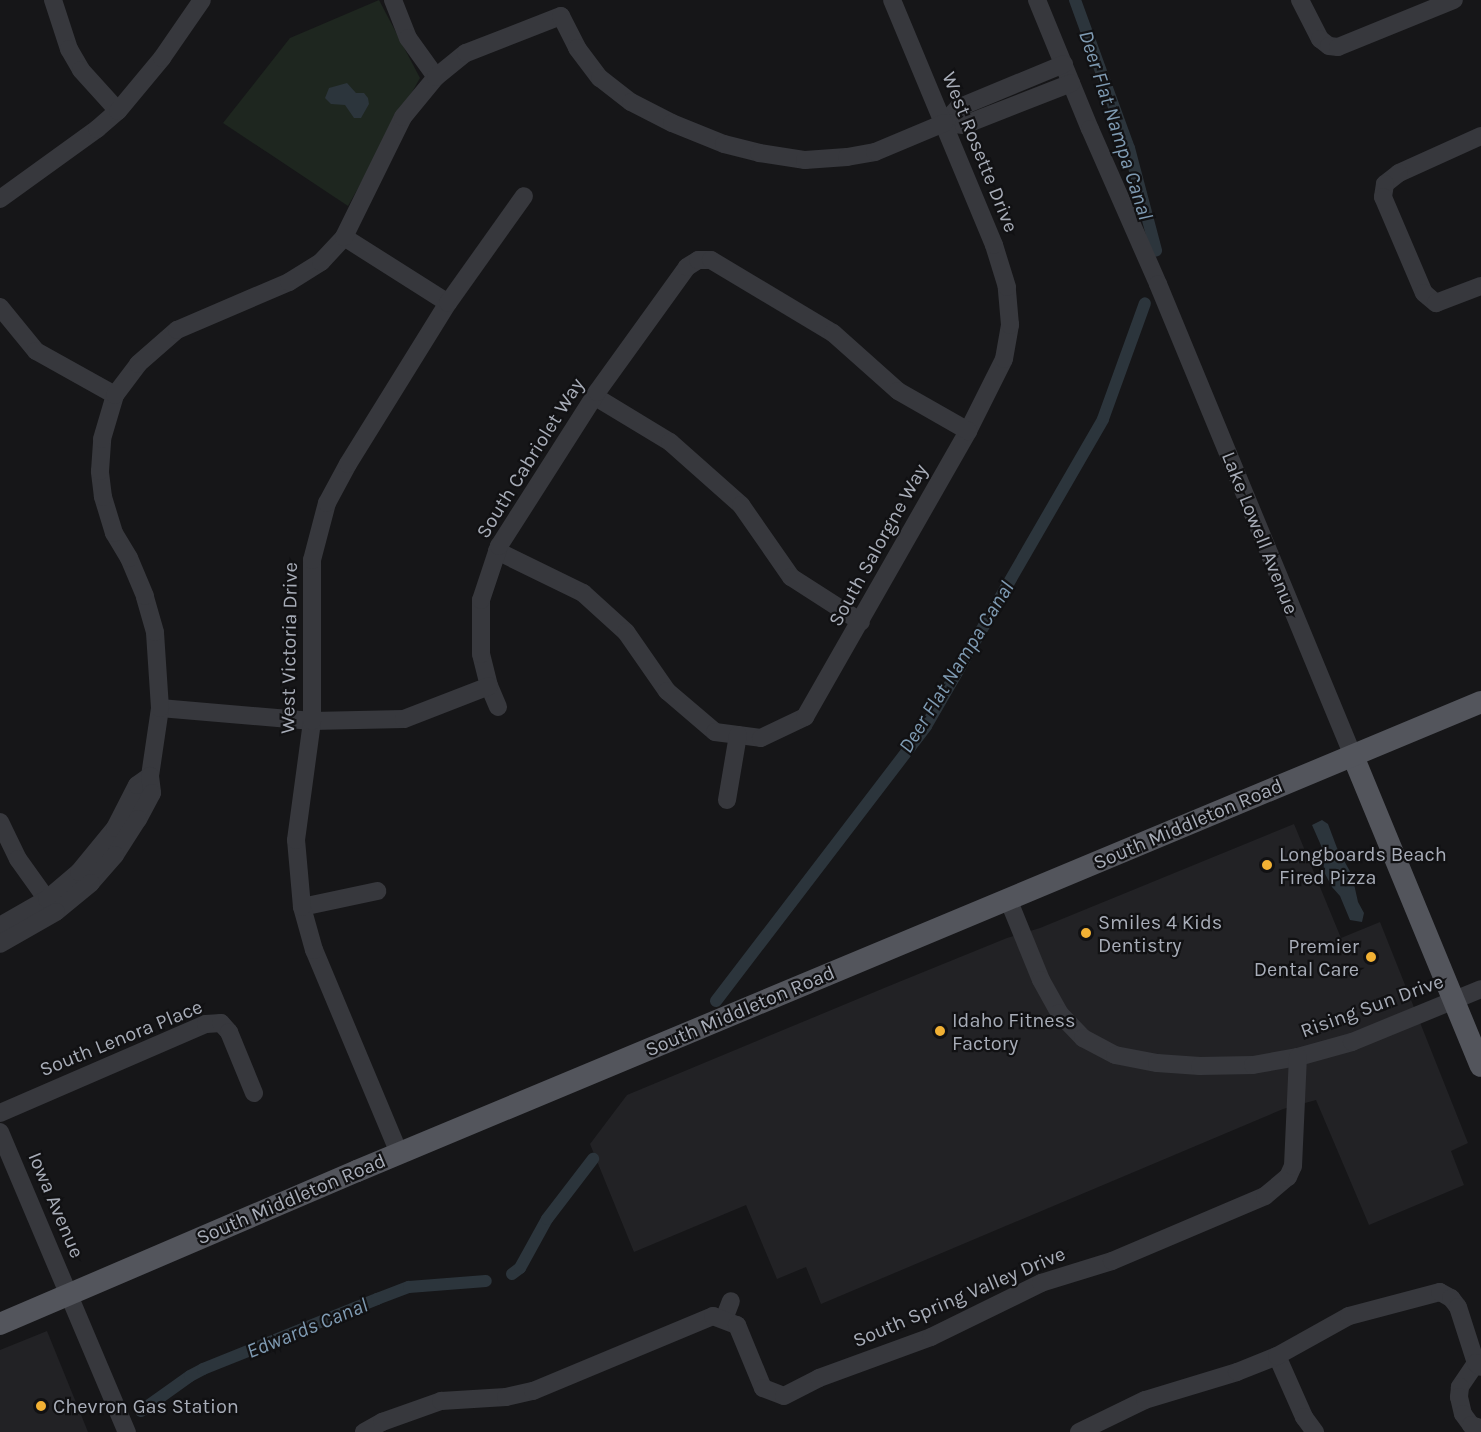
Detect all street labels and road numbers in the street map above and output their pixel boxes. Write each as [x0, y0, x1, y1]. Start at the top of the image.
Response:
street label: West Rosette Drive [937, 68, 1023, 236]
street label: South Cabriolet Way [471, 373, 589, 543]
street label: Lake Lowell Avenue [1216, 448, 1304, 618]
street label: South Salorgne Way [823, 460, 933, 630]
street label: West Victoria Drive [276, 562, 302, 734]
street label: South Middleton Road [1090, 773, 1286, 875]
street label: South Middleton Road [642, 960, 838, 1062]
street label: Rising Sun Drive [1297, 969, 1447, 1043]
street label: South Lenora Place [36, 994, 206, 1082]
street label: Iowa Avenue [23, 1148, 89, 1262]
street label: South Middleton Road [193, 1148, 389, 1250]
street label: South Spring Valley Drive [849, 1241, 1069, 1353]

